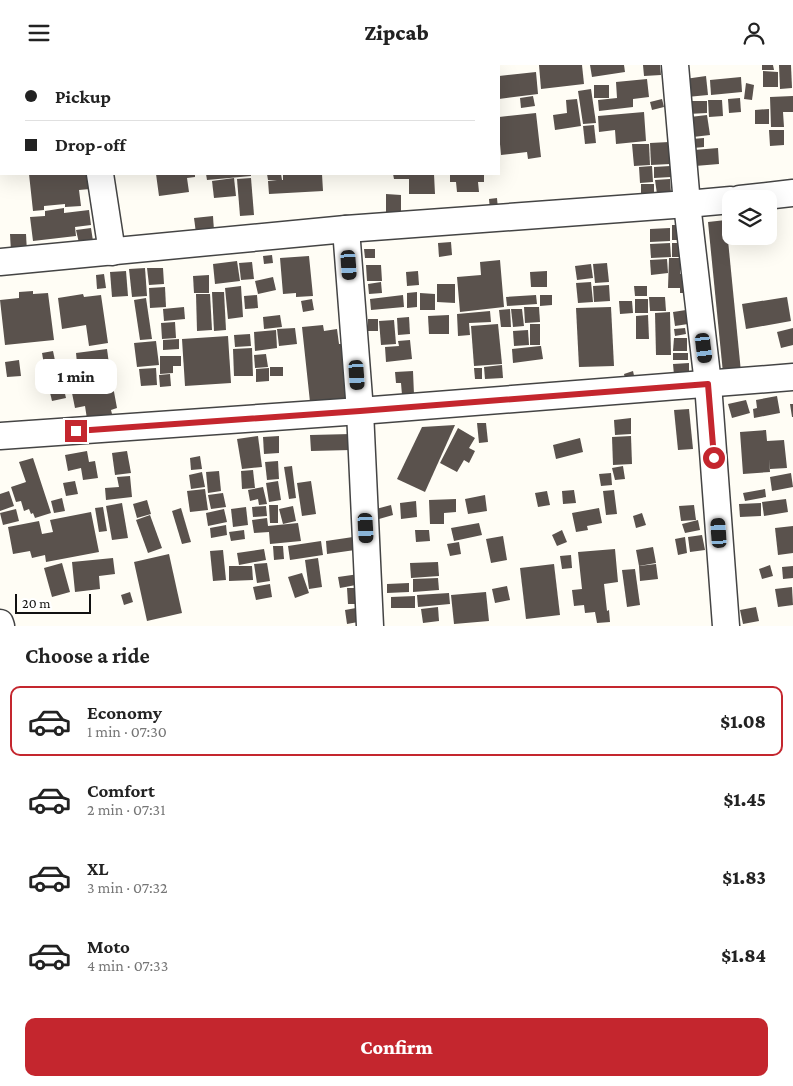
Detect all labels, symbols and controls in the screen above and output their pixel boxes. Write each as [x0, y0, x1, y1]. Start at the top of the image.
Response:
icon: menu [25, 19, 53, 47]
icon: person [740, 19, 768, 47]
text: Zipcab [364, 20, 429, 45]
text: Pickup [55, 86, 111, 107]
text: Drop-off [55, 134, 126, 155]
map controls [722, 190, 777, 245]
button: layers [722, 190, 777, 245]
car [340, 250, 357, 280]
car [694, 332, 713, 364]
callout: 1 min [35, 359, 117, 393]
car [348, 360, 365, 390]
text: 1 min [57, 368, 95, 385]
route end [65, 420, 87, 442]
route start [703, 447, 725, 469]
car [357, 513, 374, 543]
car [710, 518, 727, 548]
scale bar [15, 591, 91, 614]
text: 20 m [22, 595, 50, 611]
text: Choose a ride [25, 643, 150, 668]
icon: car [27, 699, 72, 744]
text: Economy [87, 702, 162, 723]
text: $1.08 [720, 711, 766, 732]
text: 1 min · 07:30 [87, 723, 167, 740]
icon: car [27, 777, 72, 822]
text: Comfort [87, 780, 155, 801]
text: $1.45 [724, 789, 766, 810]
text: 2 min · 07:31 [87, 801, 165, 818]
icon: car [27, 855, 72, 900]
text: XL [87, 858, 109, 879]
text: $1.83 [722, 867, 766, 888]
text: 3 min · 07:32 [87, 879, 168, 896]
icon: car [27, 933, 72, 978]
text: Moto [87, 936, 130, 957]
text: $1.84 [721, 945, 766, 966]
text: 4 min · 07:33 [87, 957, 168, 974]
button: Confirm [25, 1018, 768, 1076]

